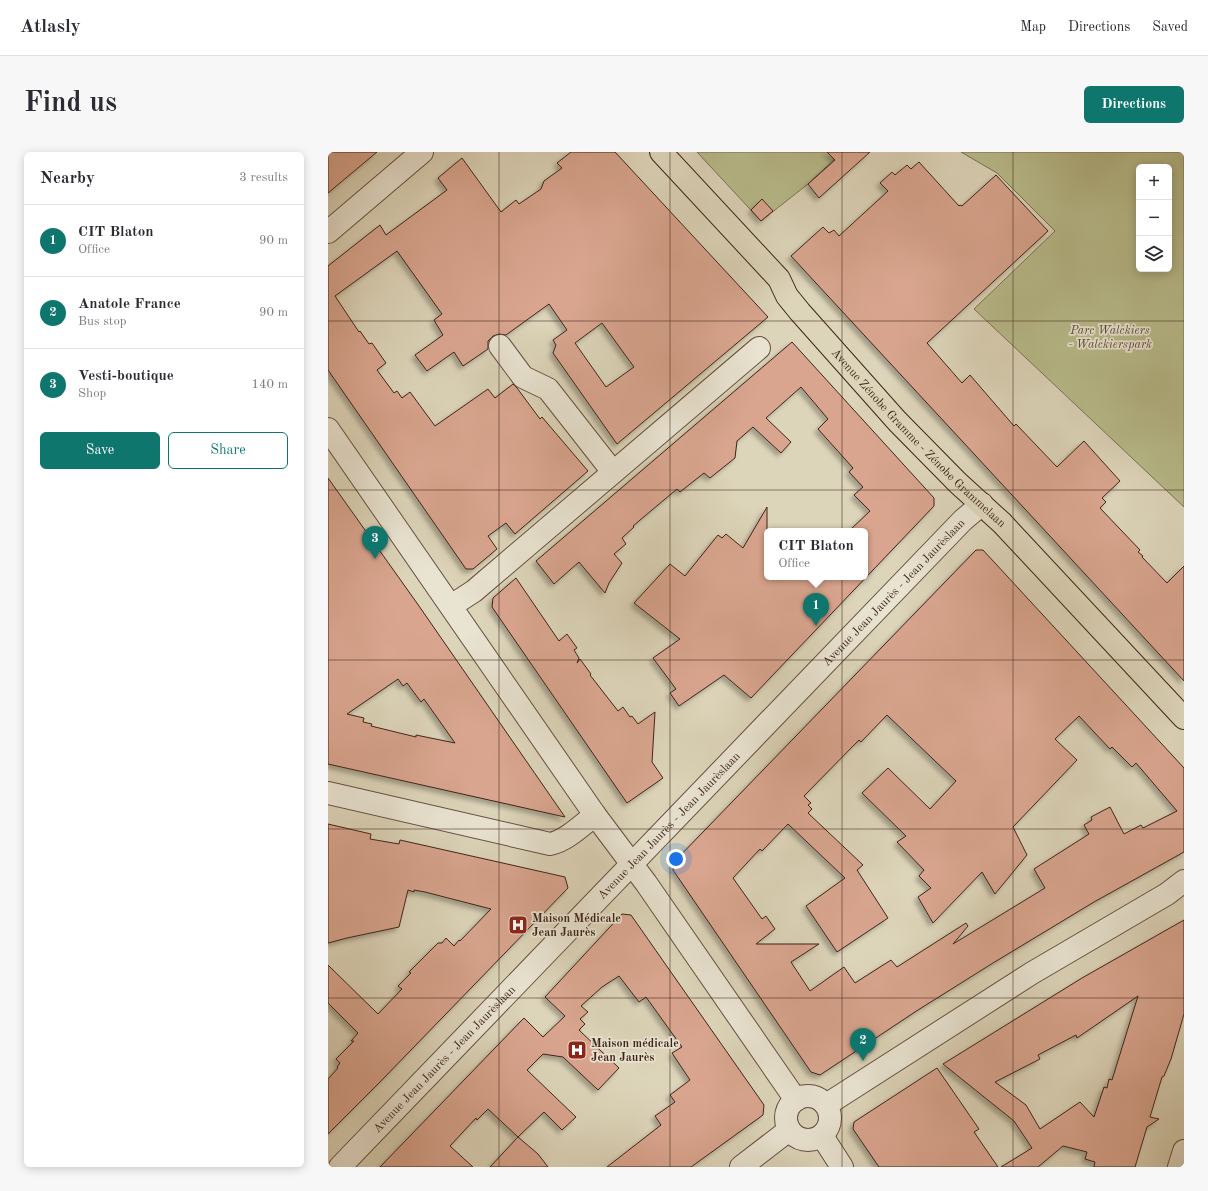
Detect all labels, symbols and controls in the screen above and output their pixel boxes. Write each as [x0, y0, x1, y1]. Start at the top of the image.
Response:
text: Atlasly [20, 18, 81, 37]
text: Map [1020, 20, 1046, 34]
text: Directions [1068, 20, 1130, 34]
text: Saved [1152, 20, 1188, 34]
button: Directions [1084, 86, 1184, 123]
text: Find us [24, 90, 117, 118]
map controls [1136, 164, 1172, 272]
button: + [1136, 164, 1172, 200]
text: Nearby [40, 170, 95, 187]
text: 3 results [239, 171, 288, 184]
button: − [1136, 200, 1172, 236]
text: CIT Blaton [78, 225, 154, 240]
text: 1 [49, 234, 57, 247]
text: 90 m [259, 234, 288, 247]
button: layers [1136, 236, 1172, 272]
text: Office [78, 243, 110, 256]
text: Anatole France [78, 297, 181, 312]
text: 2 [49, 306, 57, 319]
text: 90 m [259, 306, 288, 319]
text: Bus stop [78, 315, 127, 328]
park label: Parc Walckiers - Walckierspark [1068, 325, 1152, 351]
street label: Avenue Zénobe Gramme - Zénobe Grammelaan [829, 347, 1008, 531]
text: Vesti-boutique [78, 369, 174, 384]
text: 3 [49, 378, 57, 391]
text: 140 m [251, 378, 288, 391]
text: Shop [78, 387, 106, 400]
button: Save [40, 432, 160, 469]
button: Share [168, 432, 288, 469]
street label: Avenue Jean Jaurès - Jean Jaurèslaan [821, 517, 968, 669]
pin: 3 [362, 526, 388, 559]
popup [764, 528, 868, 580]
text: CIT Blaton [778, 539, 854, 554]
text: Office [778, 557, 810, 570]
pin: 1 [803, 593, 829, 626]
street label: Avenue Jean Jaurès - Jean Jaurèslaan [596, 750, 743, 902]
your location [666, 849, 686, 869]
place label: Maison Médicale Jean Jaurès [532, 913, 621, 939]
hospital icon: Maison Médicale Jean Jaurès [507, 914, 529, 936]
street label: Avenue Jean Jaurès - Jean Jaurèslaan [371, 983, 518, 1135]
pin: 2 [850, 1028, 876, 1061]
place label: Maison médicale Jean Jaurès [591, 1038, 679, 1064]
hospital icon: Maison médicale Jean Jaurès [566, 1039, 588, 1061]

